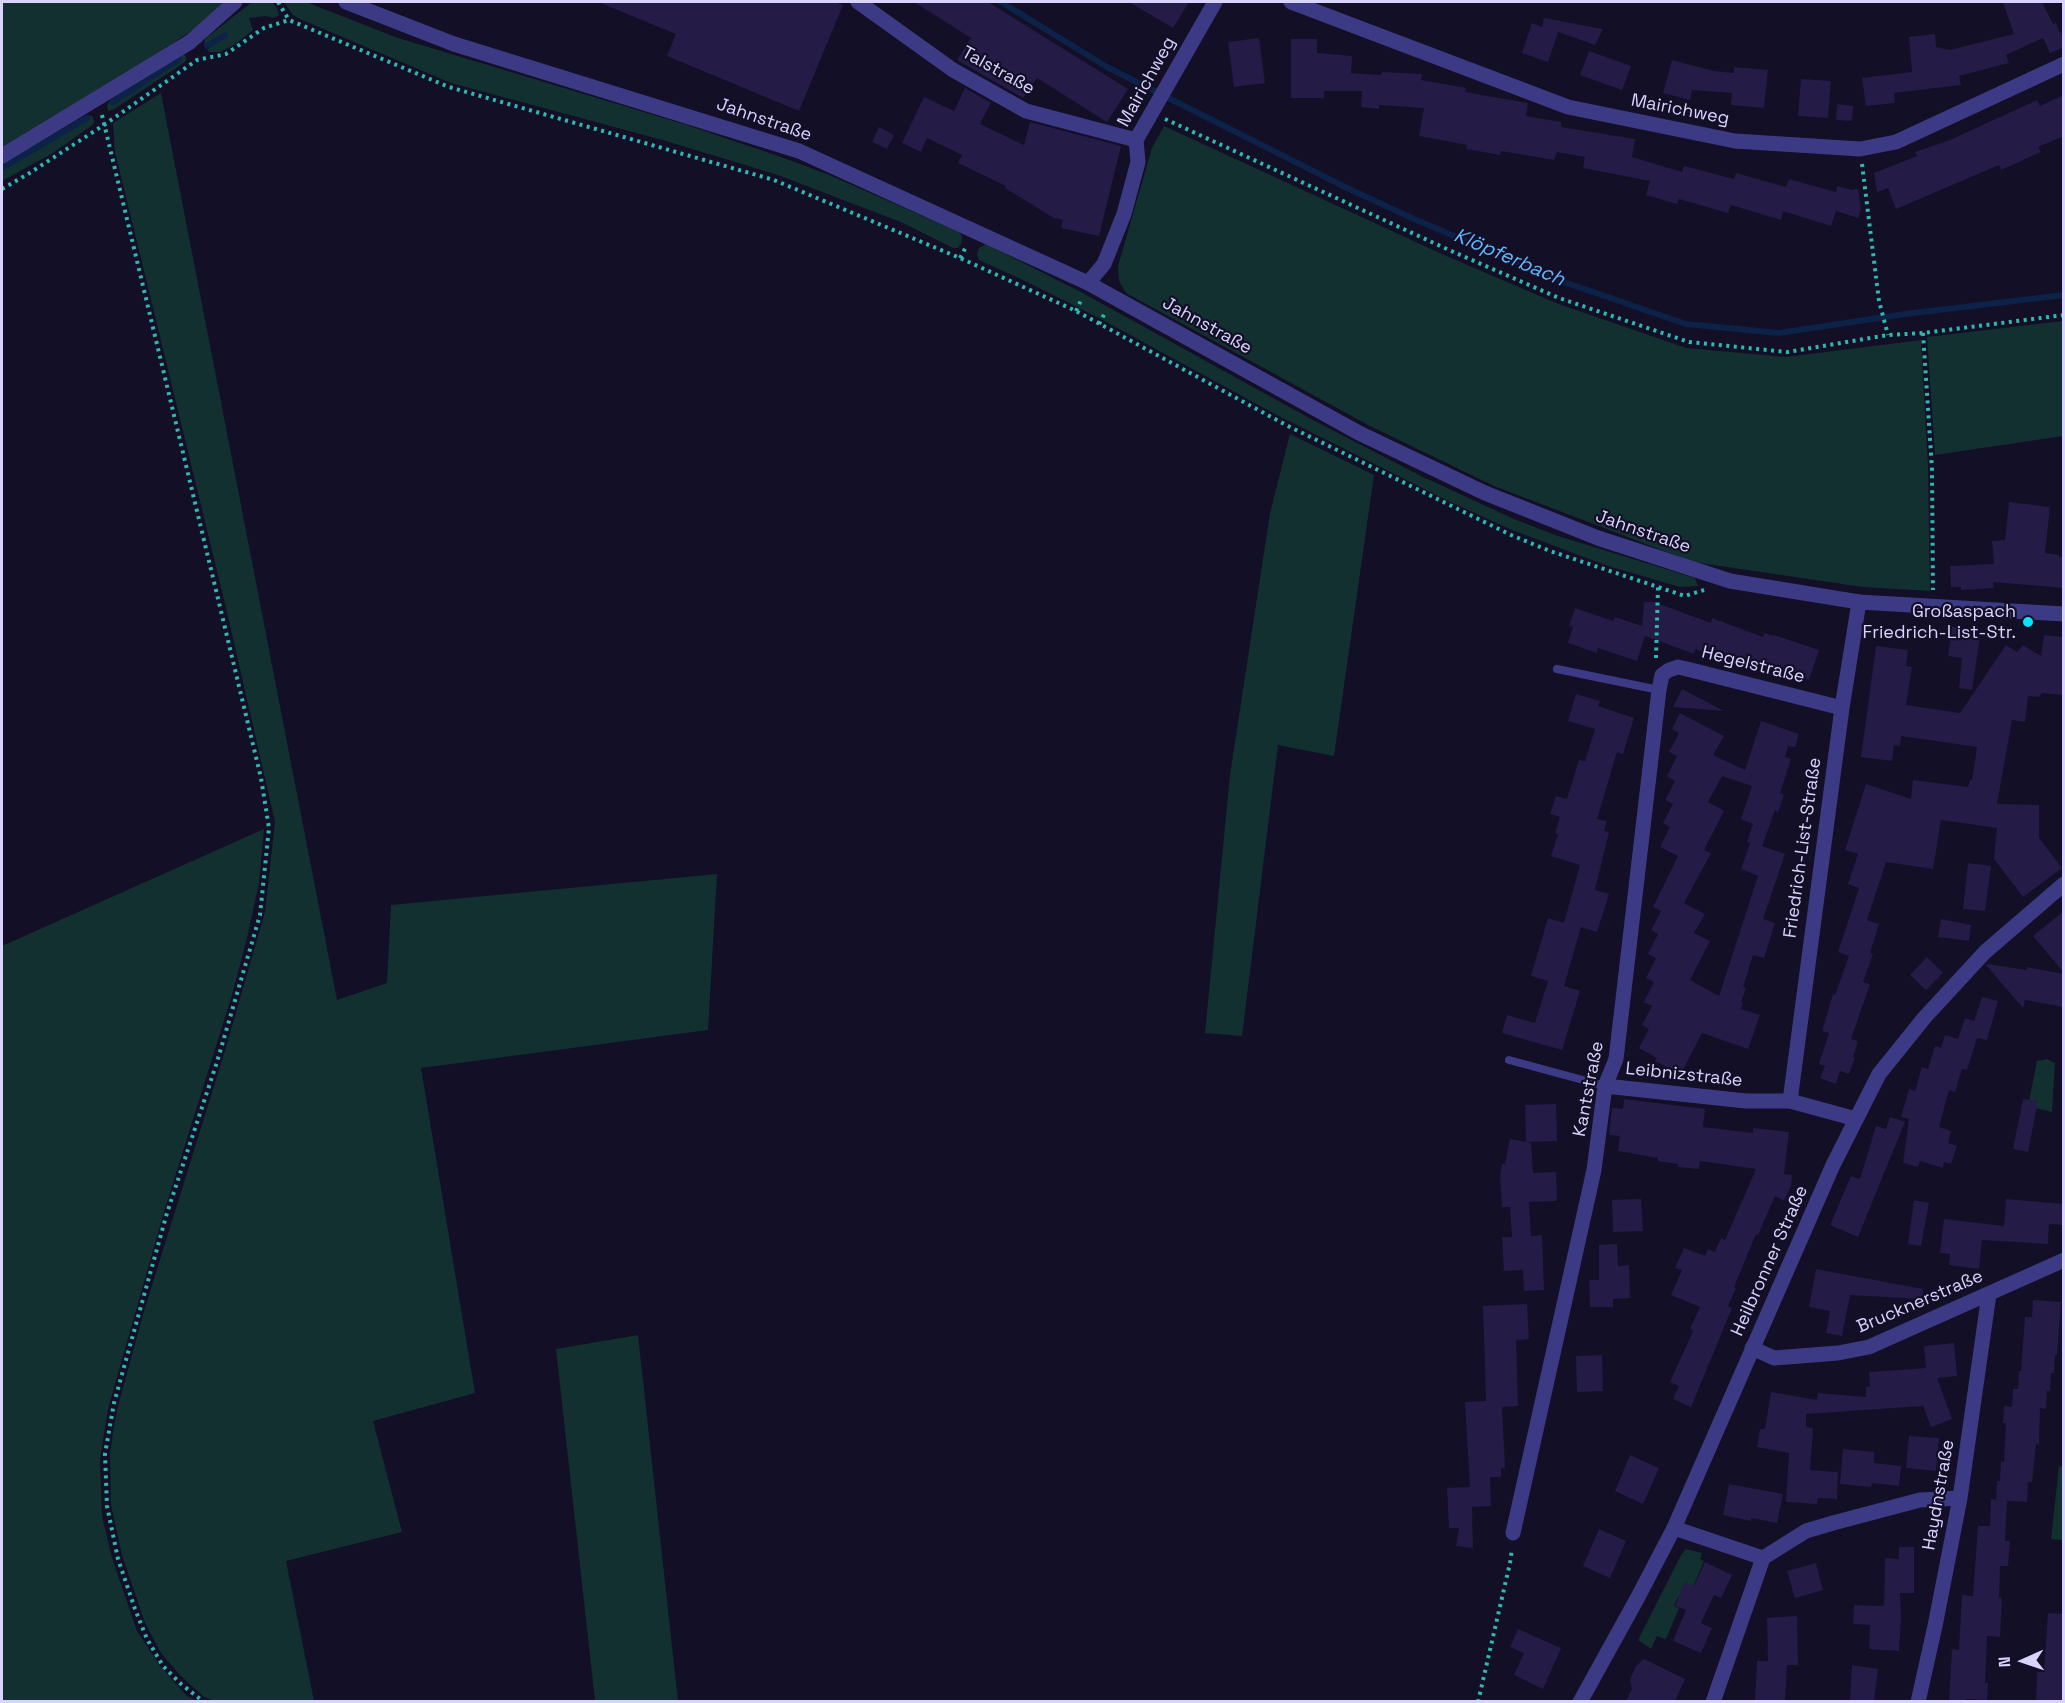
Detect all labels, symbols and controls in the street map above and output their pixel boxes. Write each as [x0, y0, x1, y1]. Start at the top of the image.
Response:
street label: Mairichweg [1113, 33, 1181, 131]
street label: Talstraße [958, 42, 1038, 100]
street label: Mairichweg [1629, 90, 1731, 130]
street label: Jahnstraße [714, 94, 814, 146]
water label: Klöpferbach [1450, 224, 1568, 292]
street label: Jahnstraße [1158, 293, 1256, 359]
street label: Jahnstraße [1593, 506, 1693, 558]
place label: Großaspach Friedrich-List-Str. [1862, 601, 2016, 644]
marker: Großaspach Friedrich-List-Str. [2021, 615, 2035, 629]
street label: Hegelstraße [1699, 642, 1807, 688]
street label: Friedrich-List-Straße [1780, 756, 1826, 940]
street label: Kantstraße [1569, 1039, 1609, 1139]
street label: Leibnizstraße [1624, 1058, 1744, 1092]
street label: Heilbronner Straße [1727, 1182, 1813, 1340]
street label: Brucknerstraße [1854, 1266, 1986, 1338]
street label: Haydnstraße [1919, 1438, 1959, 1552]
north arrow [1993, 1631, 2053, 1691]
text: N [1994, 1656, 2015, 1668]

